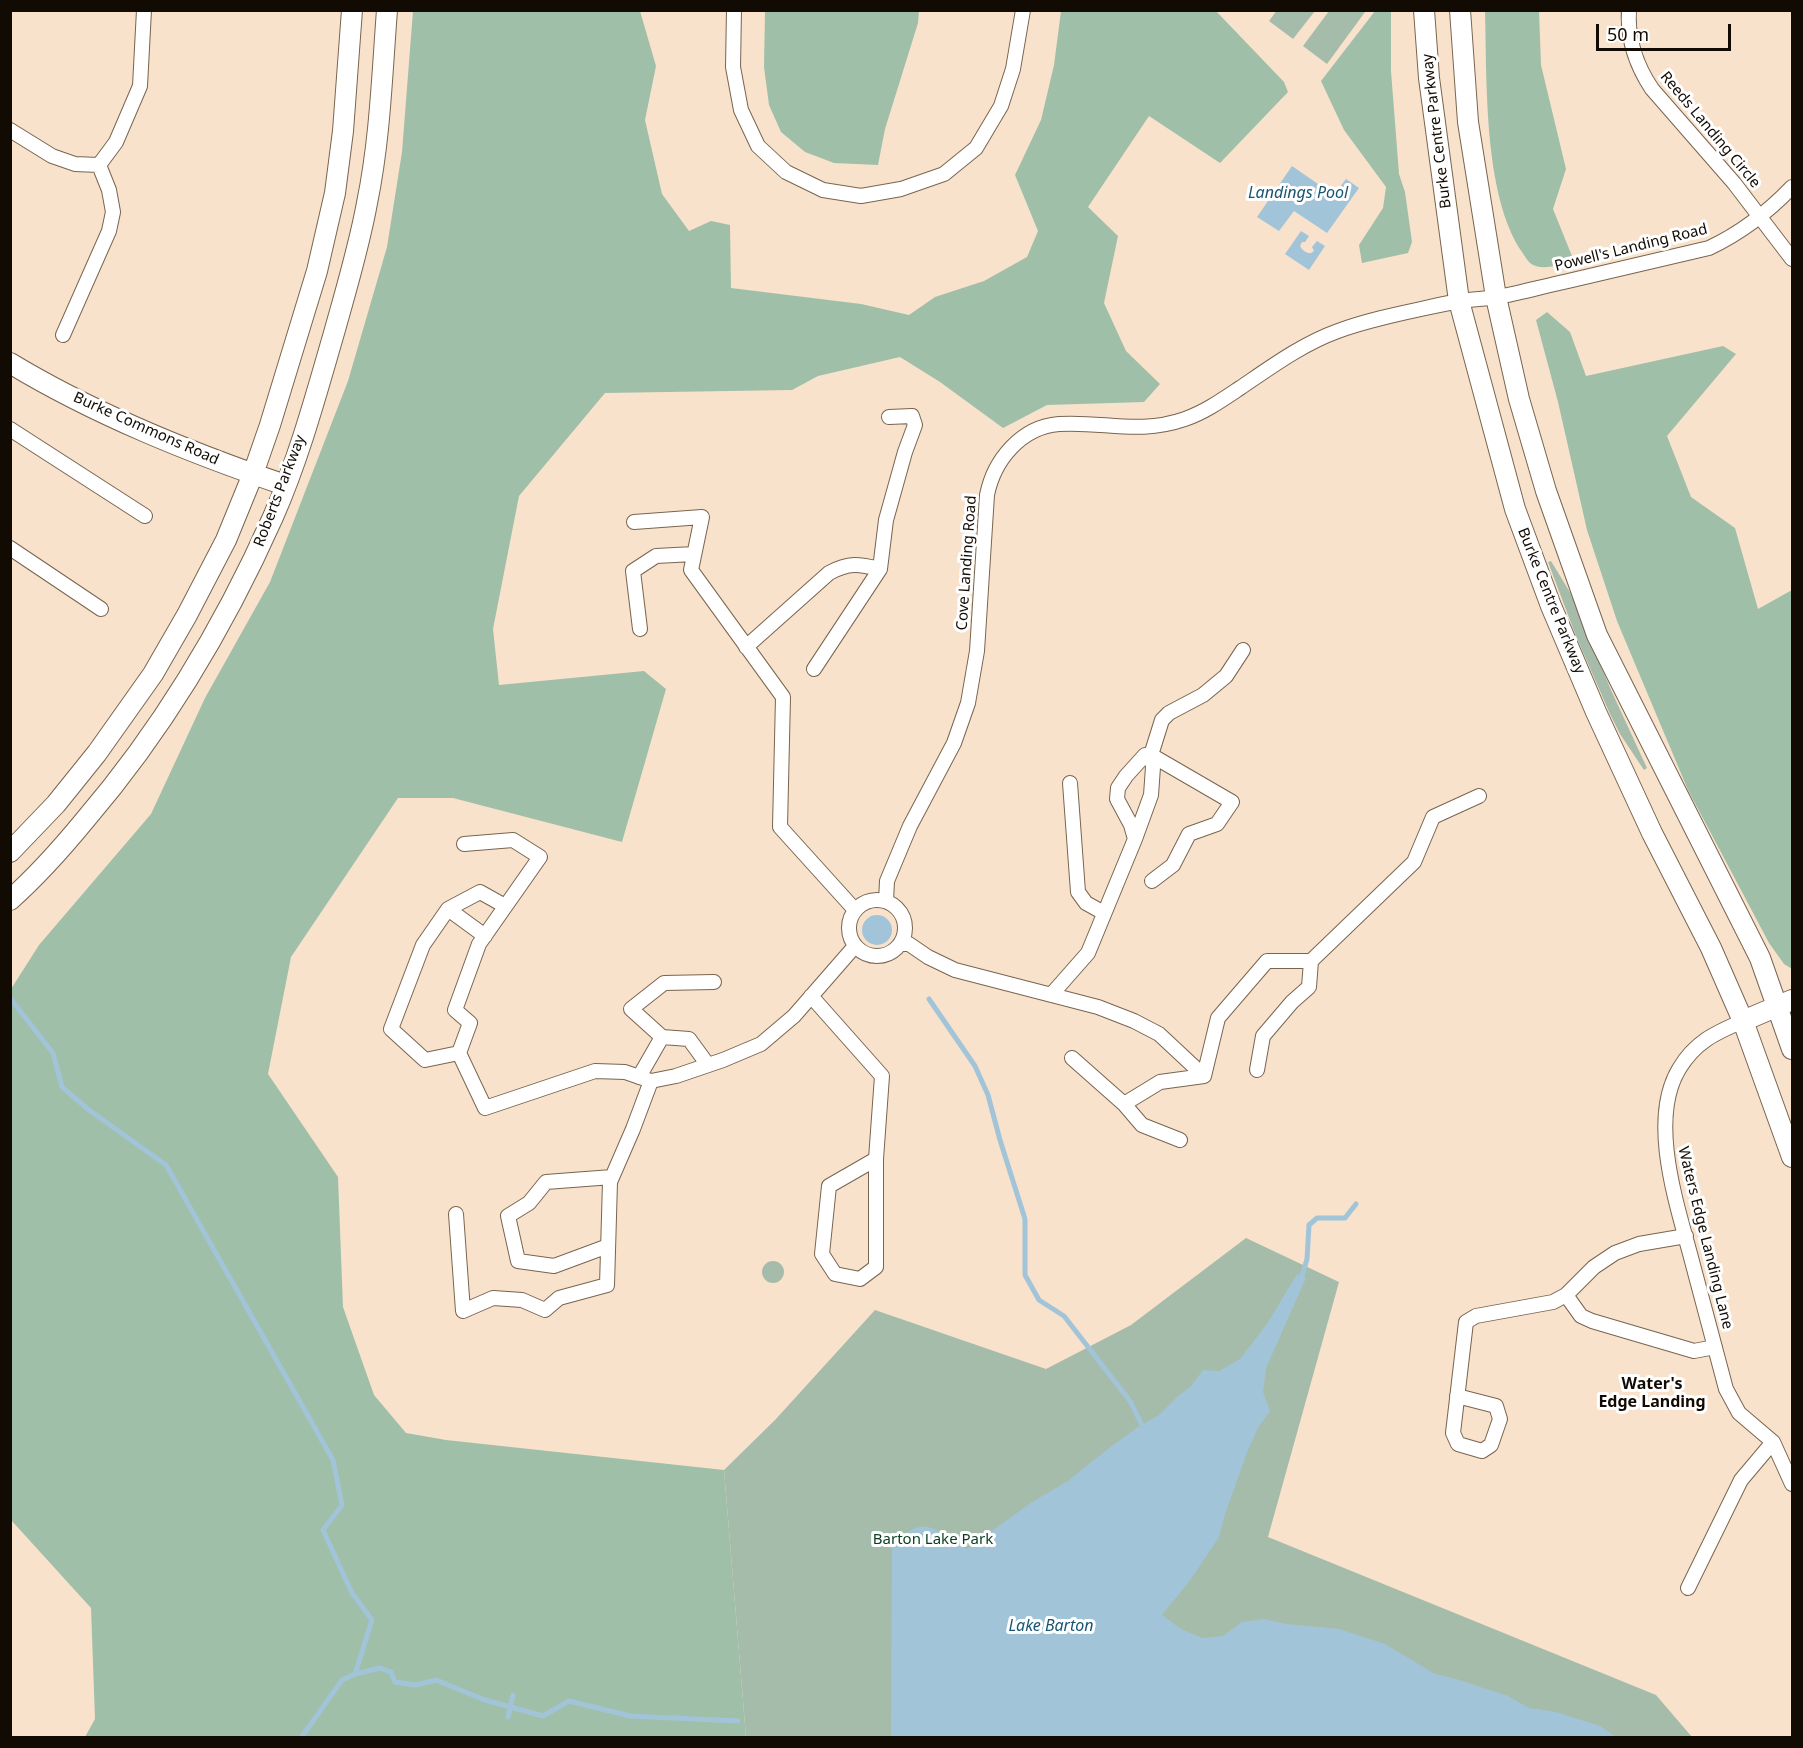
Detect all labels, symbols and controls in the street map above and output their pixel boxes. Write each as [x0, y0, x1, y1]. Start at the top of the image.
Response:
scale bar [1599, 12, 1734, 50]
text: 50 m [1607, 22, 1649, 46]
street label: Burke Centre Parkway [1419, 52, 1455, 210]
street label: Reeds Landing Circle [1656, 68, 1764, 192]
water label: Landings Pool [1248, 183, 1348, 203]
street label: Powell's Landing Road [1553, 220, 1709, 276]
street label: Burke Commons Road [70, 389, 222, 469]
street label: Roberts Parkway [250, 433, 310, 549]
street label: Cove Landing Road [953, 495, 981, 631]
street label: Burke Centre Parkway [1513, 525, 1589, 677]
street label: Waters Edge Landing Lane [1674, 1145, 1736, 1331]
district label: Water's Edge Landing [1598, 1374, 1706, 1412]
park label: Barton Lake Park [873, 1531, 993, 1549]
water label: Lake Barton [1008, 1616, 1094, 1636]

